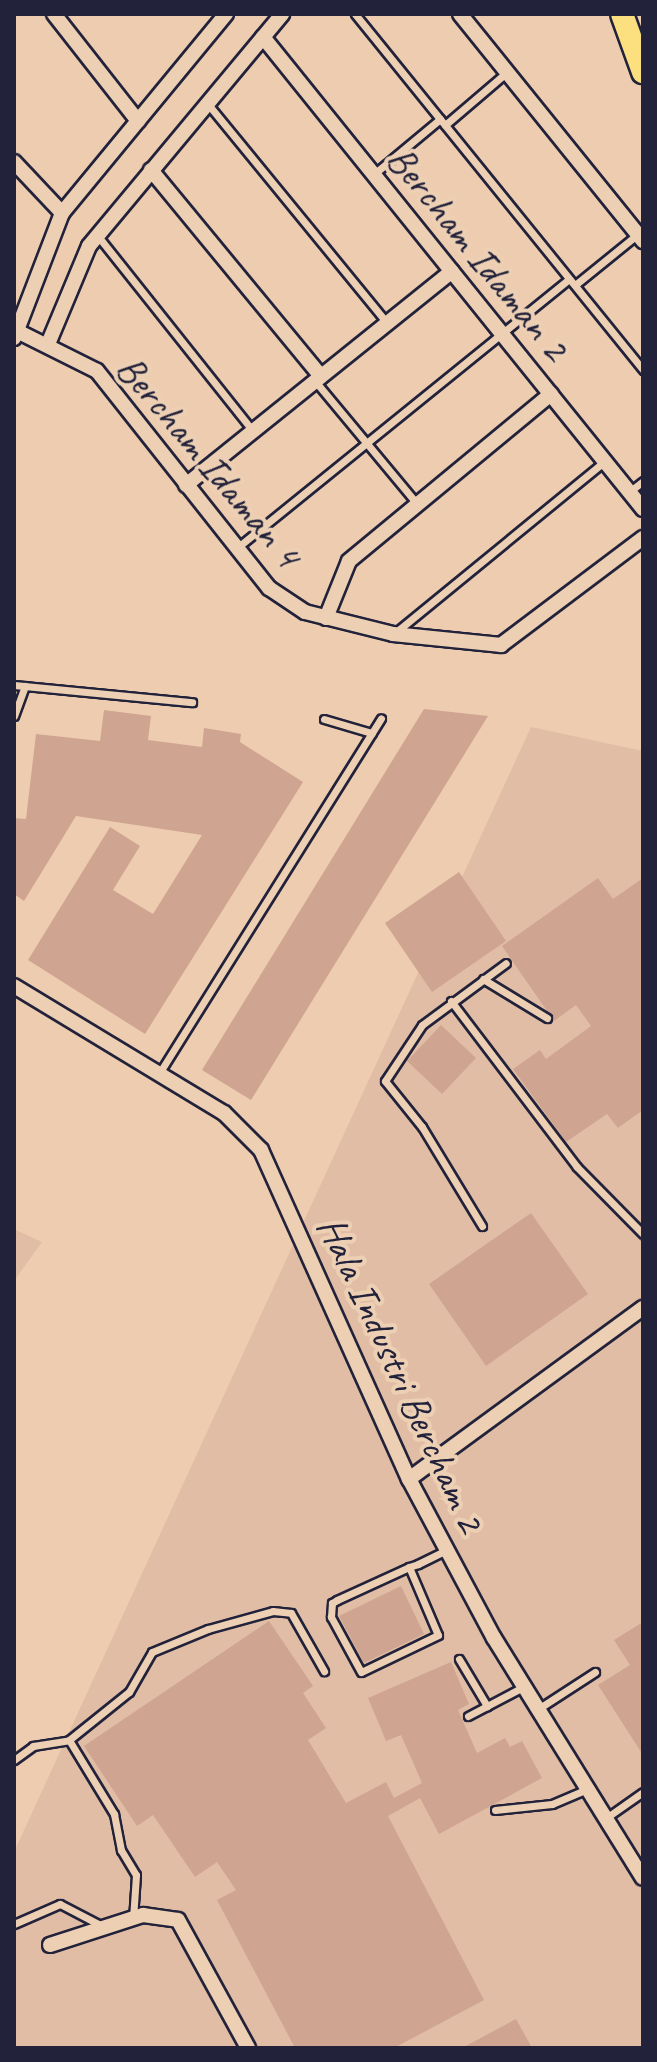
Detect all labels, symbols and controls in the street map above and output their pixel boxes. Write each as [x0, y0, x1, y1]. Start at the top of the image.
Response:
street label: Bercham Idaman 2 [376, 135, 580, 371]
street label: Bercham Idaman 4 [106, 345, 312, 577]
street label: Hala Industri Bercham 2 [307, 1209, 495, 1539]

